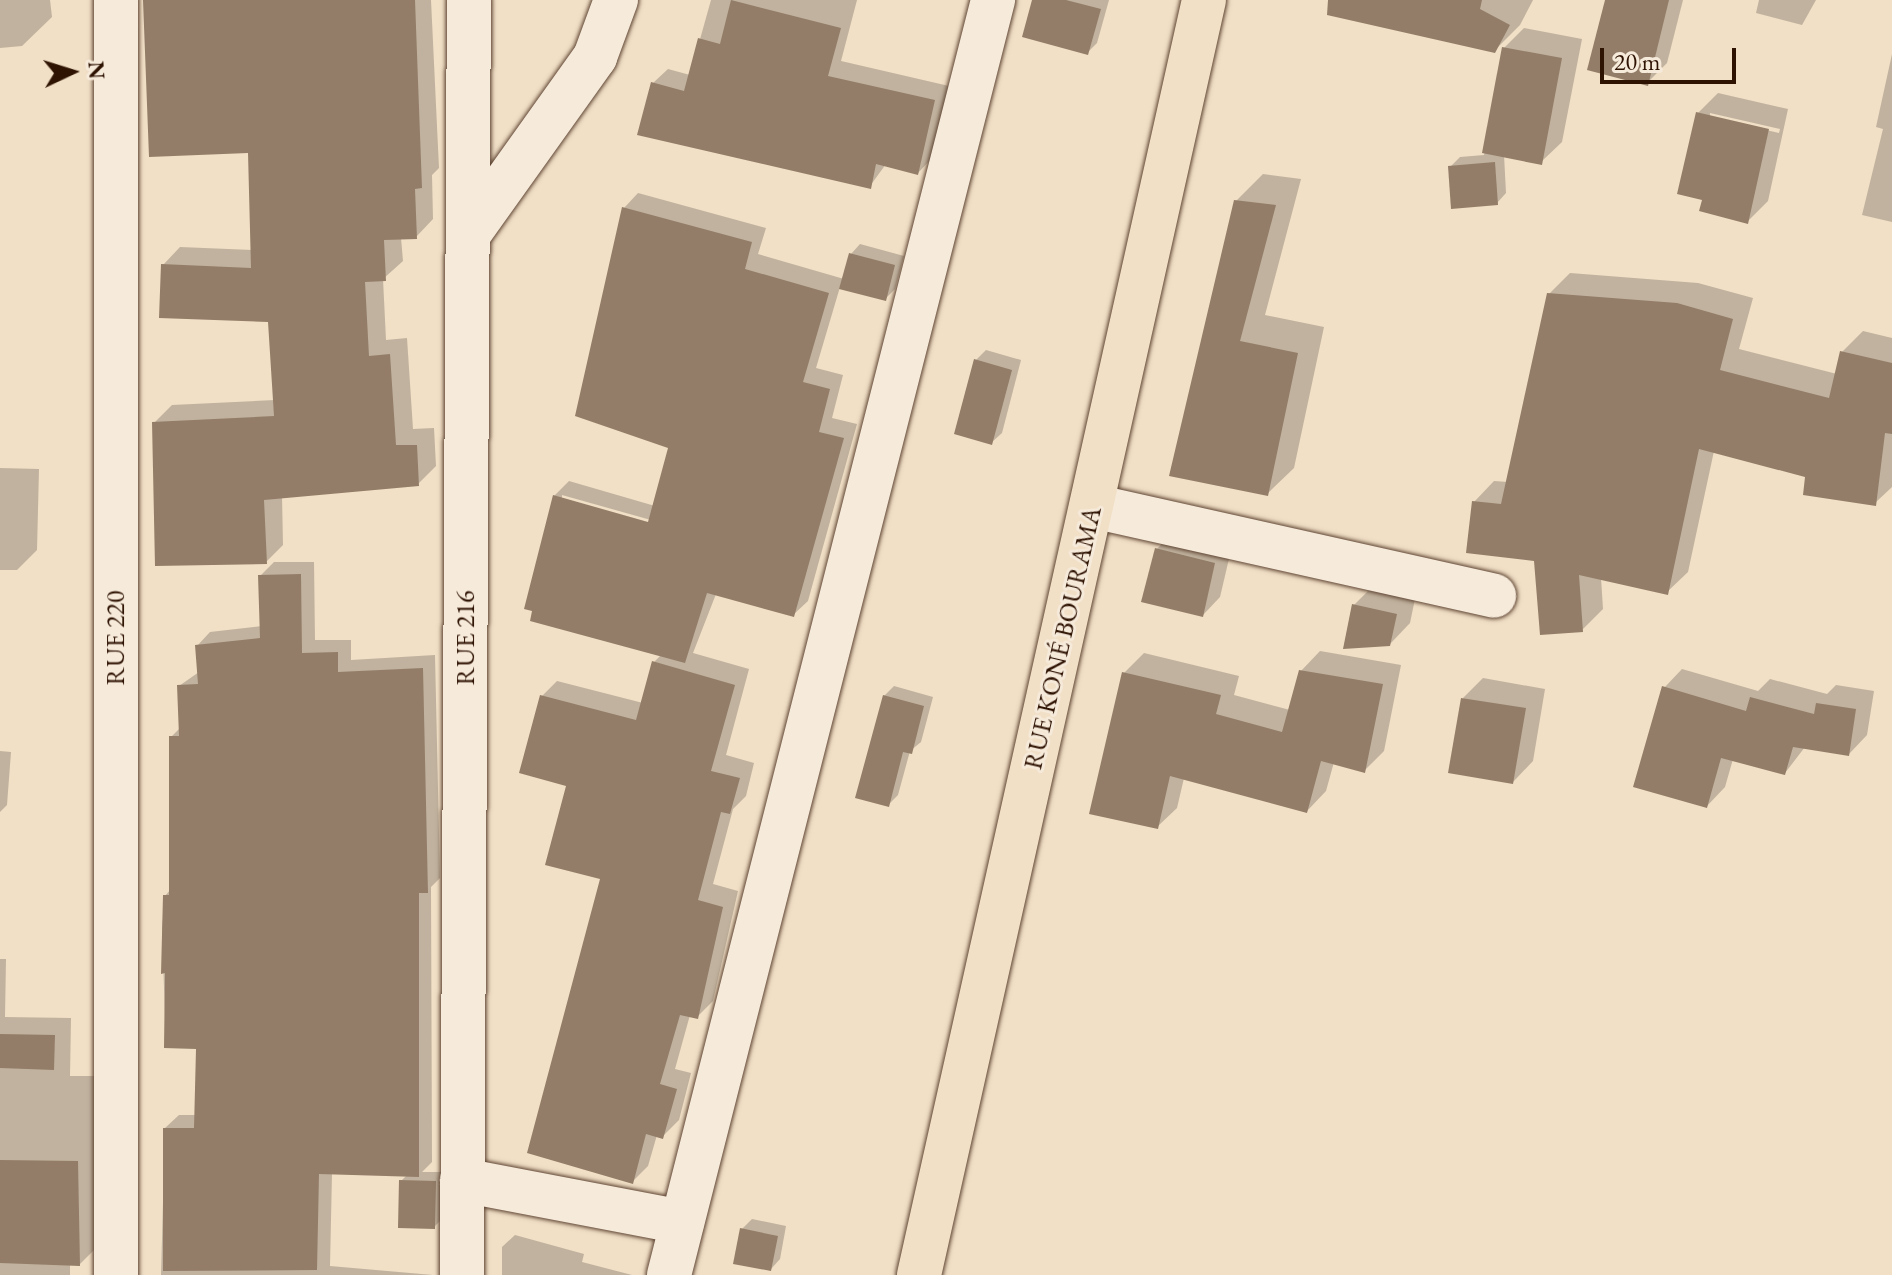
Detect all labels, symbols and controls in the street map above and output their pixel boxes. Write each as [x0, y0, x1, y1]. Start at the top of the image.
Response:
north arrow [32, 32, 112, 112]
scale bar [1604, 32, 1740, 82]
text: 20 m [1614, 46, 1661, 77]
text: N [81, 60, 112, 80]
street label: RUE KONÉ BOURAMA [1018, 504, 1108, 772]
street label: RUE 220 [100, 590, 132, 686]
street label: RUE 216 [450, 590, 482, 686]

